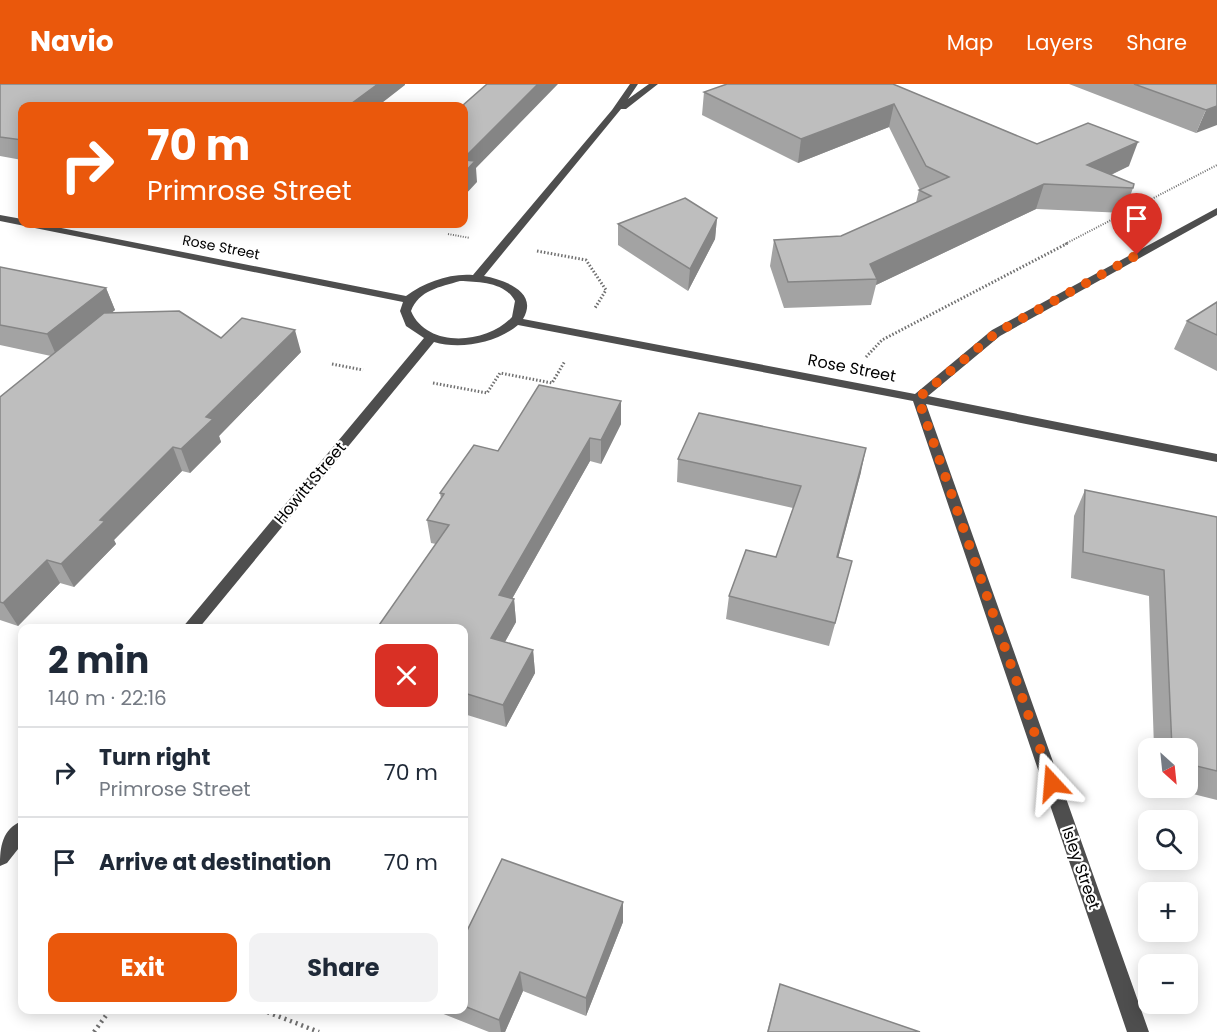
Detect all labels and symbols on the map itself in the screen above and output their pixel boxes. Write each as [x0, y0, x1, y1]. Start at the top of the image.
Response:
pin [1111, 193, 1162, 255]
street label: Rose Street [181, 230, 261, 264]
street label: Rose Street [806, 348, 898, 388]
street label: Howitt Street [269, 437, 351, 529]
north arrow [1138, 738, 1198, 798]
position arrow [1020, 751, 1084, 815]
street label: Isley Street [1056, 823, 1106, 913]

